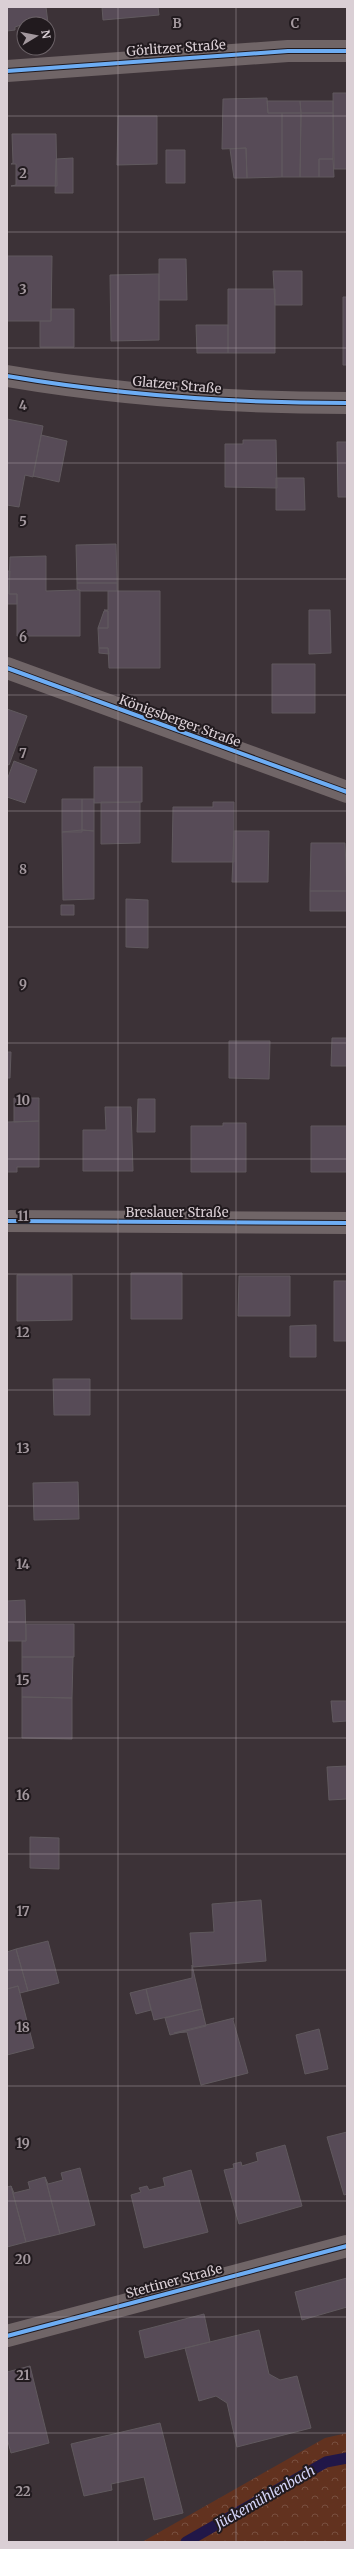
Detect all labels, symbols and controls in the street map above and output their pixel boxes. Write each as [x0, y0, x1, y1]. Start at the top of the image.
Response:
text: B [172, 15, 182, 32]
text: C [291, 15, 300, 32]
north arrow [16, 16, 56, 56]
text: N [38, 29, 54, 40]
street label: Görlitzer Straße [126, 36, 226, 60]
text: 2 [19, 165, 27, 182]
text: 3 [19, 281, 27, 298]
street label: Glatzer Straße [132, 373, 222, 397]
text: 4 [19, 397, 28, 414]
text: 5 [19, 513, 27, 530]
text: 6 [19, 629, 27, 646]
street label: Königsberger Straße [117, 691, 243, 751]
text: 7 [19, 745, 27, 762]
text: 8 [19, 861, 27, 878]
text: 9 [19, 976, 27, 993]
text: 10 [16, 1092, 30, 1109]
street label: Breslauer Straße [126, 1204, 229, 1221]
text: 11 [17, 1208, 29, 1225]
text: 12 [16, 1324, 30, 1341]
text: 13 [16, 1440, 30, 1457]
text: 14 [16, 1556, 31, 1573]
text: 15 [16, 1672, 30, 1689]
text: 16 [16, 1787, 30, 1804]
text: 17 [16, 1903, 30, 1920]
text: 18 [16, 2019, 30, 2036]
text: 19 [16, 2135, 30, 2152]
text: 20 [15, 2251, 31, 2268]
street label: Stettiner Straße [124, 2260, 224, 2302]
text: 21 [16, 2367, 30, 2384]
water label: Jückemühlenbach [210, 2461, 318, 2534]
text: 22 [15, 2483, 31, 2500]

